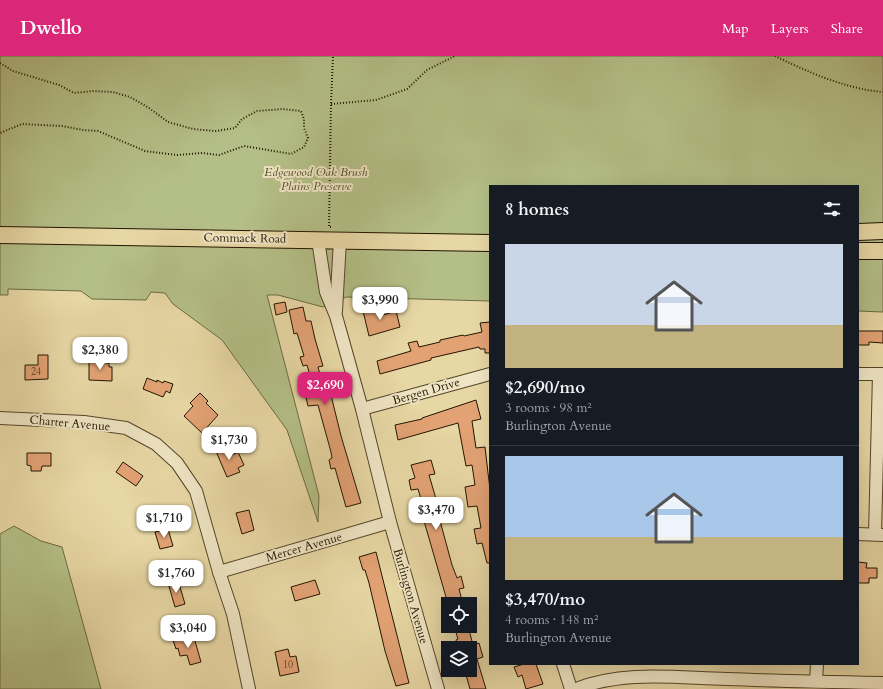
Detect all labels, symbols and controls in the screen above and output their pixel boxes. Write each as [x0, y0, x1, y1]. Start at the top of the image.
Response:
text: Dwello [20, 15, 82, 41]
text: Map [722, 19, 749, 38]
text: Layers [771, 19, 809, 38]
text: Share [831, 19, 863, 38]
park label: Edgewood Oak Brush Plains Preserve [264, 164, 368, 194]
text: 8 homes [505, 198, 569, 221]
icon: filters [821, 198, 843, 220]
street label: Commack Road [204, 229, 287, 247]
icon: home [638, 270, 710, 342]
pin: $3,990 [347, 287, 413, 321]
text: $3,990 [361, 291, 399, 309]
pin: $2,380 [67, 337, 133, 371]
text: $2,380 [81, 341, 119, 359]
house number: 24 [31, 365, 41, 379]
pin: $2,690 [292, 372, 358, 406]
street label: Bergen Drive [391, 374, 461, 408]
text: $2,690 [306, 376, 344, 394]
text: $2,690/mo [505, 376, 585, 399]
text: 3 rooms · 98 m² [505, 399, 592, 417]
street label: Charter Avenue [29, 411, 111, 435]
text: Burlington Avenue [505, 417, 612, 435]
pin: $1,730 [196, 427, 262, 461]
text: $1,730 [210, 431, 248, 449]
icon: home [638, 482, 710, 554]
pin: $3,470 [403, 497, 469, 531]
text: $3,470 [417, 501, 455, 519]
pin: $1,710 [131, 505, 197, 539]
text: $1,710 [145, 509, 183, 527]
street label: Mercer Avenue [264, 528, 344, 566]
street label: Burlington Avenue [390, 547, 432, 645]
pin: $1,760 [143, 560, 209, 594]
text: $1,760 [157, 564, 195, 582]
text: $3,470/mo [505, 588, 585, 611]
map controls [441, 597, 477, 677]
button: locate [441, 597, 477, 633]
text: 4 rooms · 148 m² [505, 611, 598, 629]
pin: $3,040 [155, 615, 221, 649]
text: $3,040 [169, 619, 207, 637]
text: Burlington Avenue [505, 629, 612, 647]
button: layers [441, 641, 477, 677]
house number: 10 [283, 658, 293, 672]

